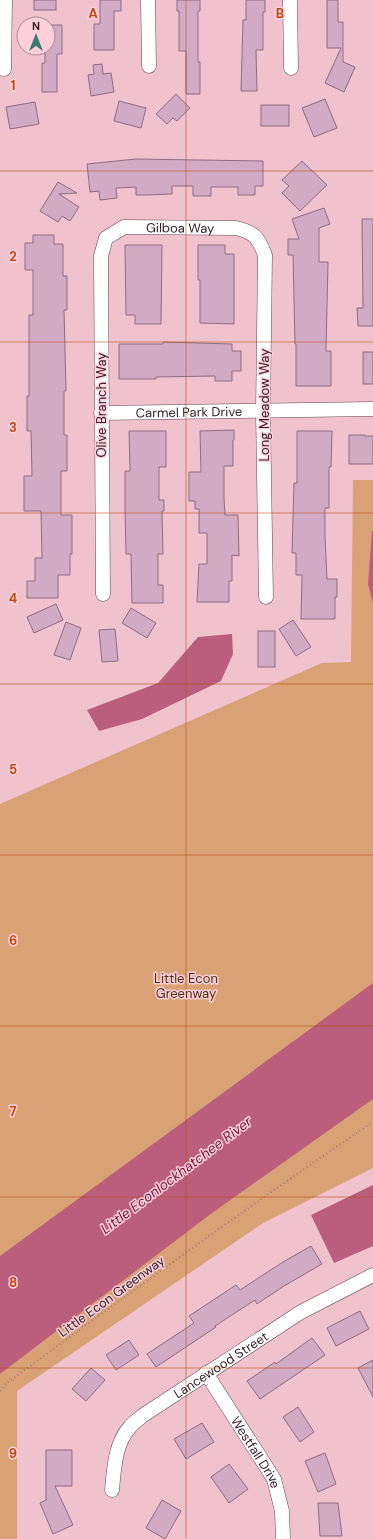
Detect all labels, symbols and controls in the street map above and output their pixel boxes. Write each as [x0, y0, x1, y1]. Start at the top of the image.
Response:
text: A [88, 5, 98, 22]
text: B [276, 5, 284, 22]
north arrow [16, 16, 56, 56]
text: N [32, 19, 40, 33]
text: 1 [11, 77, 15, 94]
street label: Gilboa Way [146, 219, 214, 237]
text: 2 [9, 248, 17, 265]
street label: Long Meadow Way [256, 349, 273, 461]
street label: Olive Branch Way [93, 352, 110, 458]
street label: Carmel Park Drive [136, 403, 242, 421]
text: 3 [9, 419, 17, 436]
text: 4 [9, 590, 17, 607]
text: 5 [9, 761, 17, 778]
text: 6 [9, 932, 17, 949]
park label: Little Econ Greenway [154, 970, 218, 1002]
text: 7 [10, 1103, 17, 1120]
water label: Little Econlockhatchee River [97, 1112, 256, 1238]
street label: Little Econ Greenway [55, 1252, 168, 1341]
text: 8 [9, 1274, 17, 1291]
street label: Lancewood Street [170, 1328, 271, 1402]
street label: Westfall Drive [227, 1413, 284, 1490]
text: 9 [9, 1445, 17, 1462]

